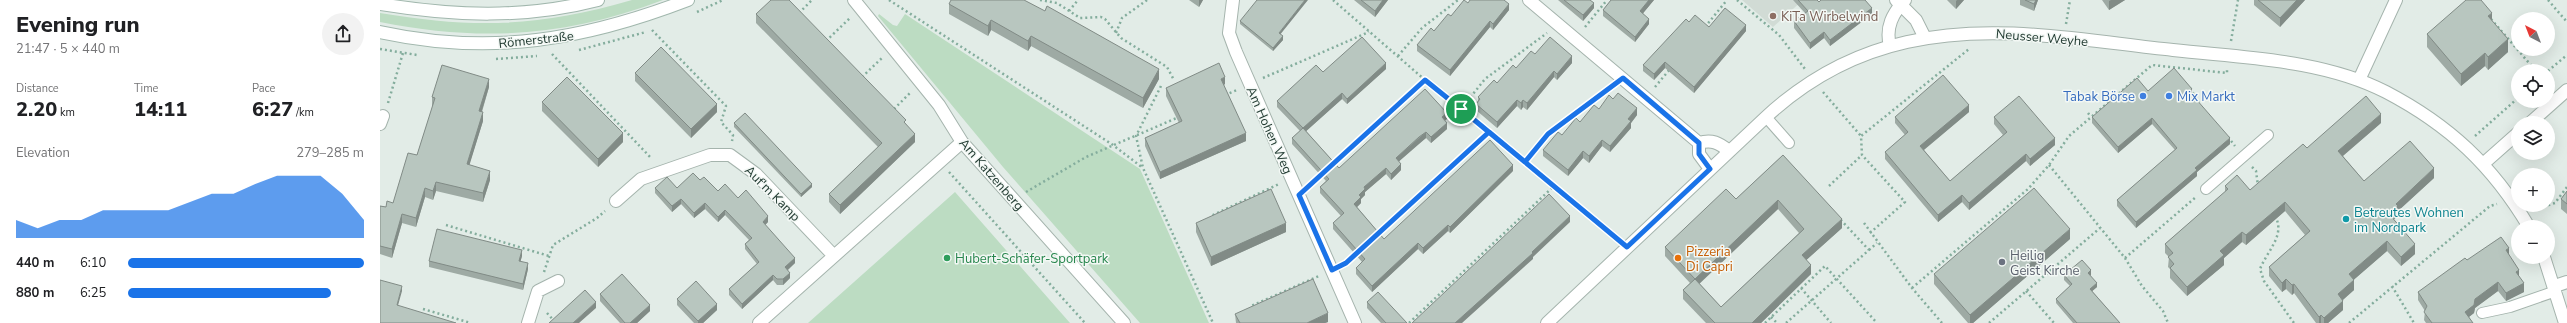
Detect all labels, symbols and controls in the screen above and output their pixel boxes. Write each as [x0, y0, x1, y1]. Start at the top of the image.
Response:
place label: KiTa Wirbelwind [1781, 8, 1878, 26]
text: Evening run [16, 10, 140, 40]
marker: KiTa Wirbelwind [1768, 11, 1778, 21]
north arrow [2511, 12, 2555, 56]
map controls [2511, 12, 2555, 264]
button: share [322, 13, 364, 55]
street label: Neusser Weyhe [1995, 25, 2089, 51]
street label: Römerstraße [498, 27, 575, 53]
text: 21:47 · 5 × 440 m [16, 40, 120, 58]
button: locate [2511, 64, 2555, 108]
text: Distance [16, 81, 59, 96]
text: Time [134, 81, 158, 96]
text: Pace [252, 81, 275, 96]
street label: Am Hohen Weg [1242, 84, 1296, 177]
place label: Tabak Börse [2063, 88, 2135, 106]
place label: Mix Markt [2177, 88, 2235, 106]
marker: Tabak Börse [2138, 91, 2148, 101]
marker: Mix Markt [2164, 91, 2174, 101]
pin [1444, 92, 1478, 126]
text: 2.20 [16, 96, 57, 123]
text: 14:11 [134, 96, 187, 123]
text: 6:27 [252, 96, 293, 123]
icon: arrive [1450, 98, 1472, 120]
text: km [57, 105, 75, 120]
text: /km [293, 105, 314, 120]
button: layers [2511, 116, 2555, 160]
street label: Am Katzenberg [955, 135, 1028, 215]
text: Elevation [16, 144, 70, 162]
text: 279–285 m [296, 144, 364, 162]
street label: Auf'm Kamp [740, 162, 804, 226]
button: + [2511, 168, 2555, 212]
place label: Betreutes Wohnen im Nordpark [2354, 204, 2464, 237]
marker: Betreutes Wohnen im Nordpark [2341, 214, 2351, 224]
button: − [2511, 220, 2555, 264]
place label: Pizzeria Di Capri [1686, 243, 1733, 276]
place label: Heilig Geist Kirche [2010, 247, 2080, 280]
place label: Hubert-Schäfer-Sportpark [955, 250, 1109, 268]
marker: Hubert-Schäfer-Sportpark [942, 253, 952, 263]
marker: Pizzeria Di Capri [1673, 253, 1683, 263]
text: 440 m [16, 254, 54, 272]
text: 6:10 [80, 254, 106, 272]
marker: Heilig Geist Kirche [1997, 257, 2007, 267]
text: 880 m [16, 284, 54, 302]
text: 6:25 [80, 284, 106, 302]

